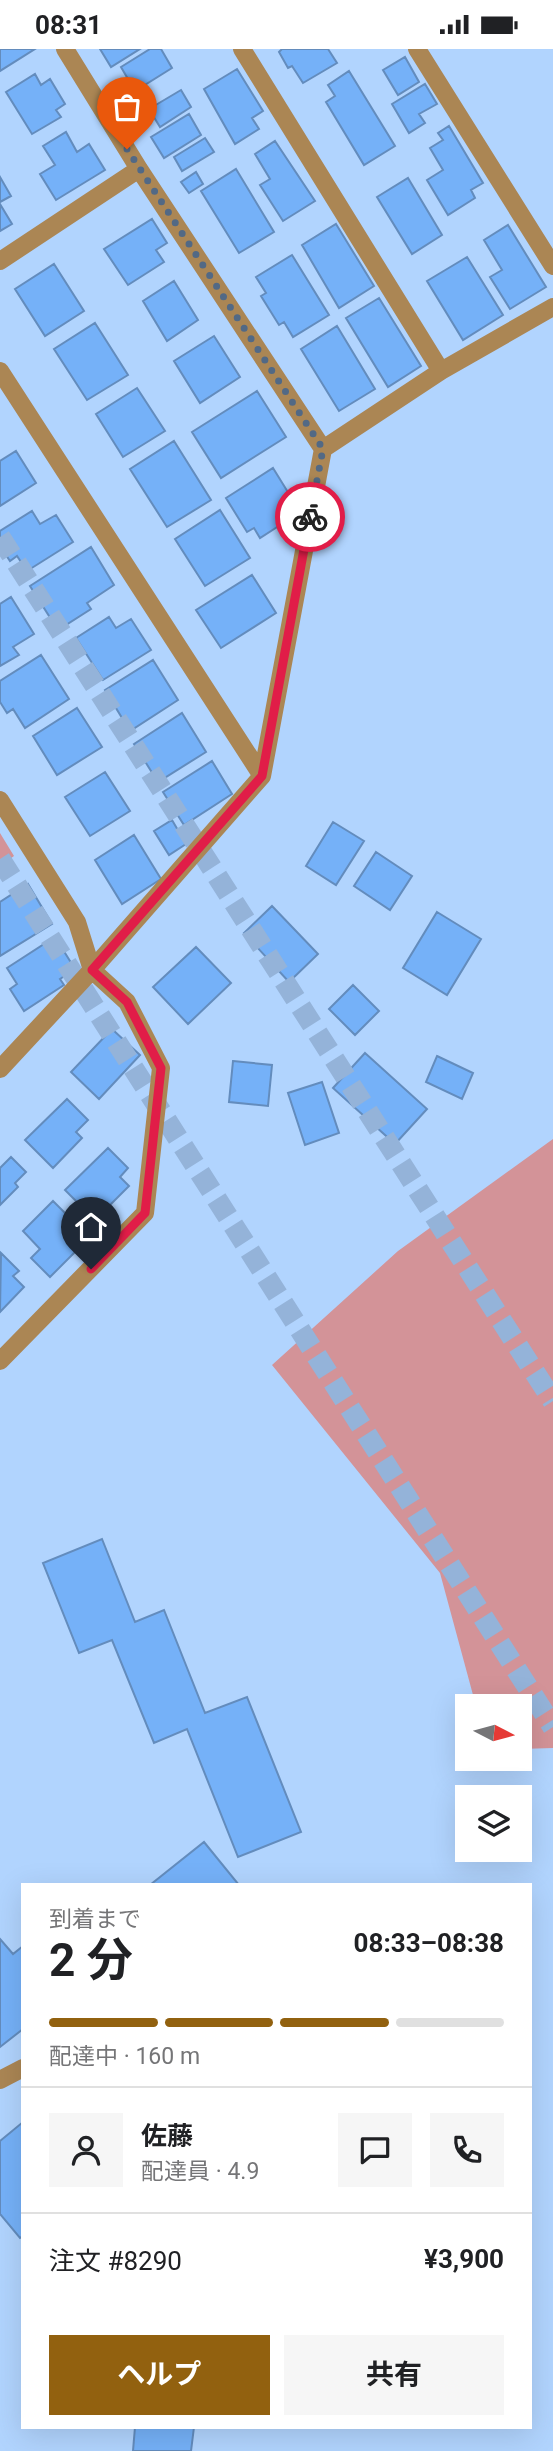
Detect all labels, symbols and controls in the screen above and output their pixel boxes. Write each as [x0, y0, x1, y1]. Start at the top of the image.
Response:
text: 08:31 [35, 10, 102, 40]
pin [97, 77, 157, 149]
icon: bag [108, 88, 146, 126]
courier [275, 482, 345, 552]
icon: bike [291, 498, 329, 536]
pin [61, 1197, 121, 1269]
icon: home [72, 1208, 110, 1246]
north arrow [455, 1694, 532, 1771]
map controls [455, 1694, 532, 1862]
button: layers [455, 1785, 532, 1862]
text: 到着まで [49, 1906, 141, 1933]
text: 08:33–08:38 [354, 1928, 504, 1958]
text: 2 分 [49, 1933, 133, 1987]
text: 配達中 · 160 m [49, 2043, 200, 2070]
button: person [49, 2113, 123, 2187]
button: chat [338, 2113, 412, 2187]
button: phone [430, 2113, 504, 2187]
text: 佐藤 [141, 2121, 193, 2151]
text: 配達員 · 4.9 [141, 2158, 259, 2185]
text: ¥3,900 [424, 2244, 504, 2274]
text: 注文 #8290 [49, 2246, 182, 2276]
button: ヘルプ [49, 2335, 270, 2415]
button: 共有 [284, 2335, 504, 2415]

